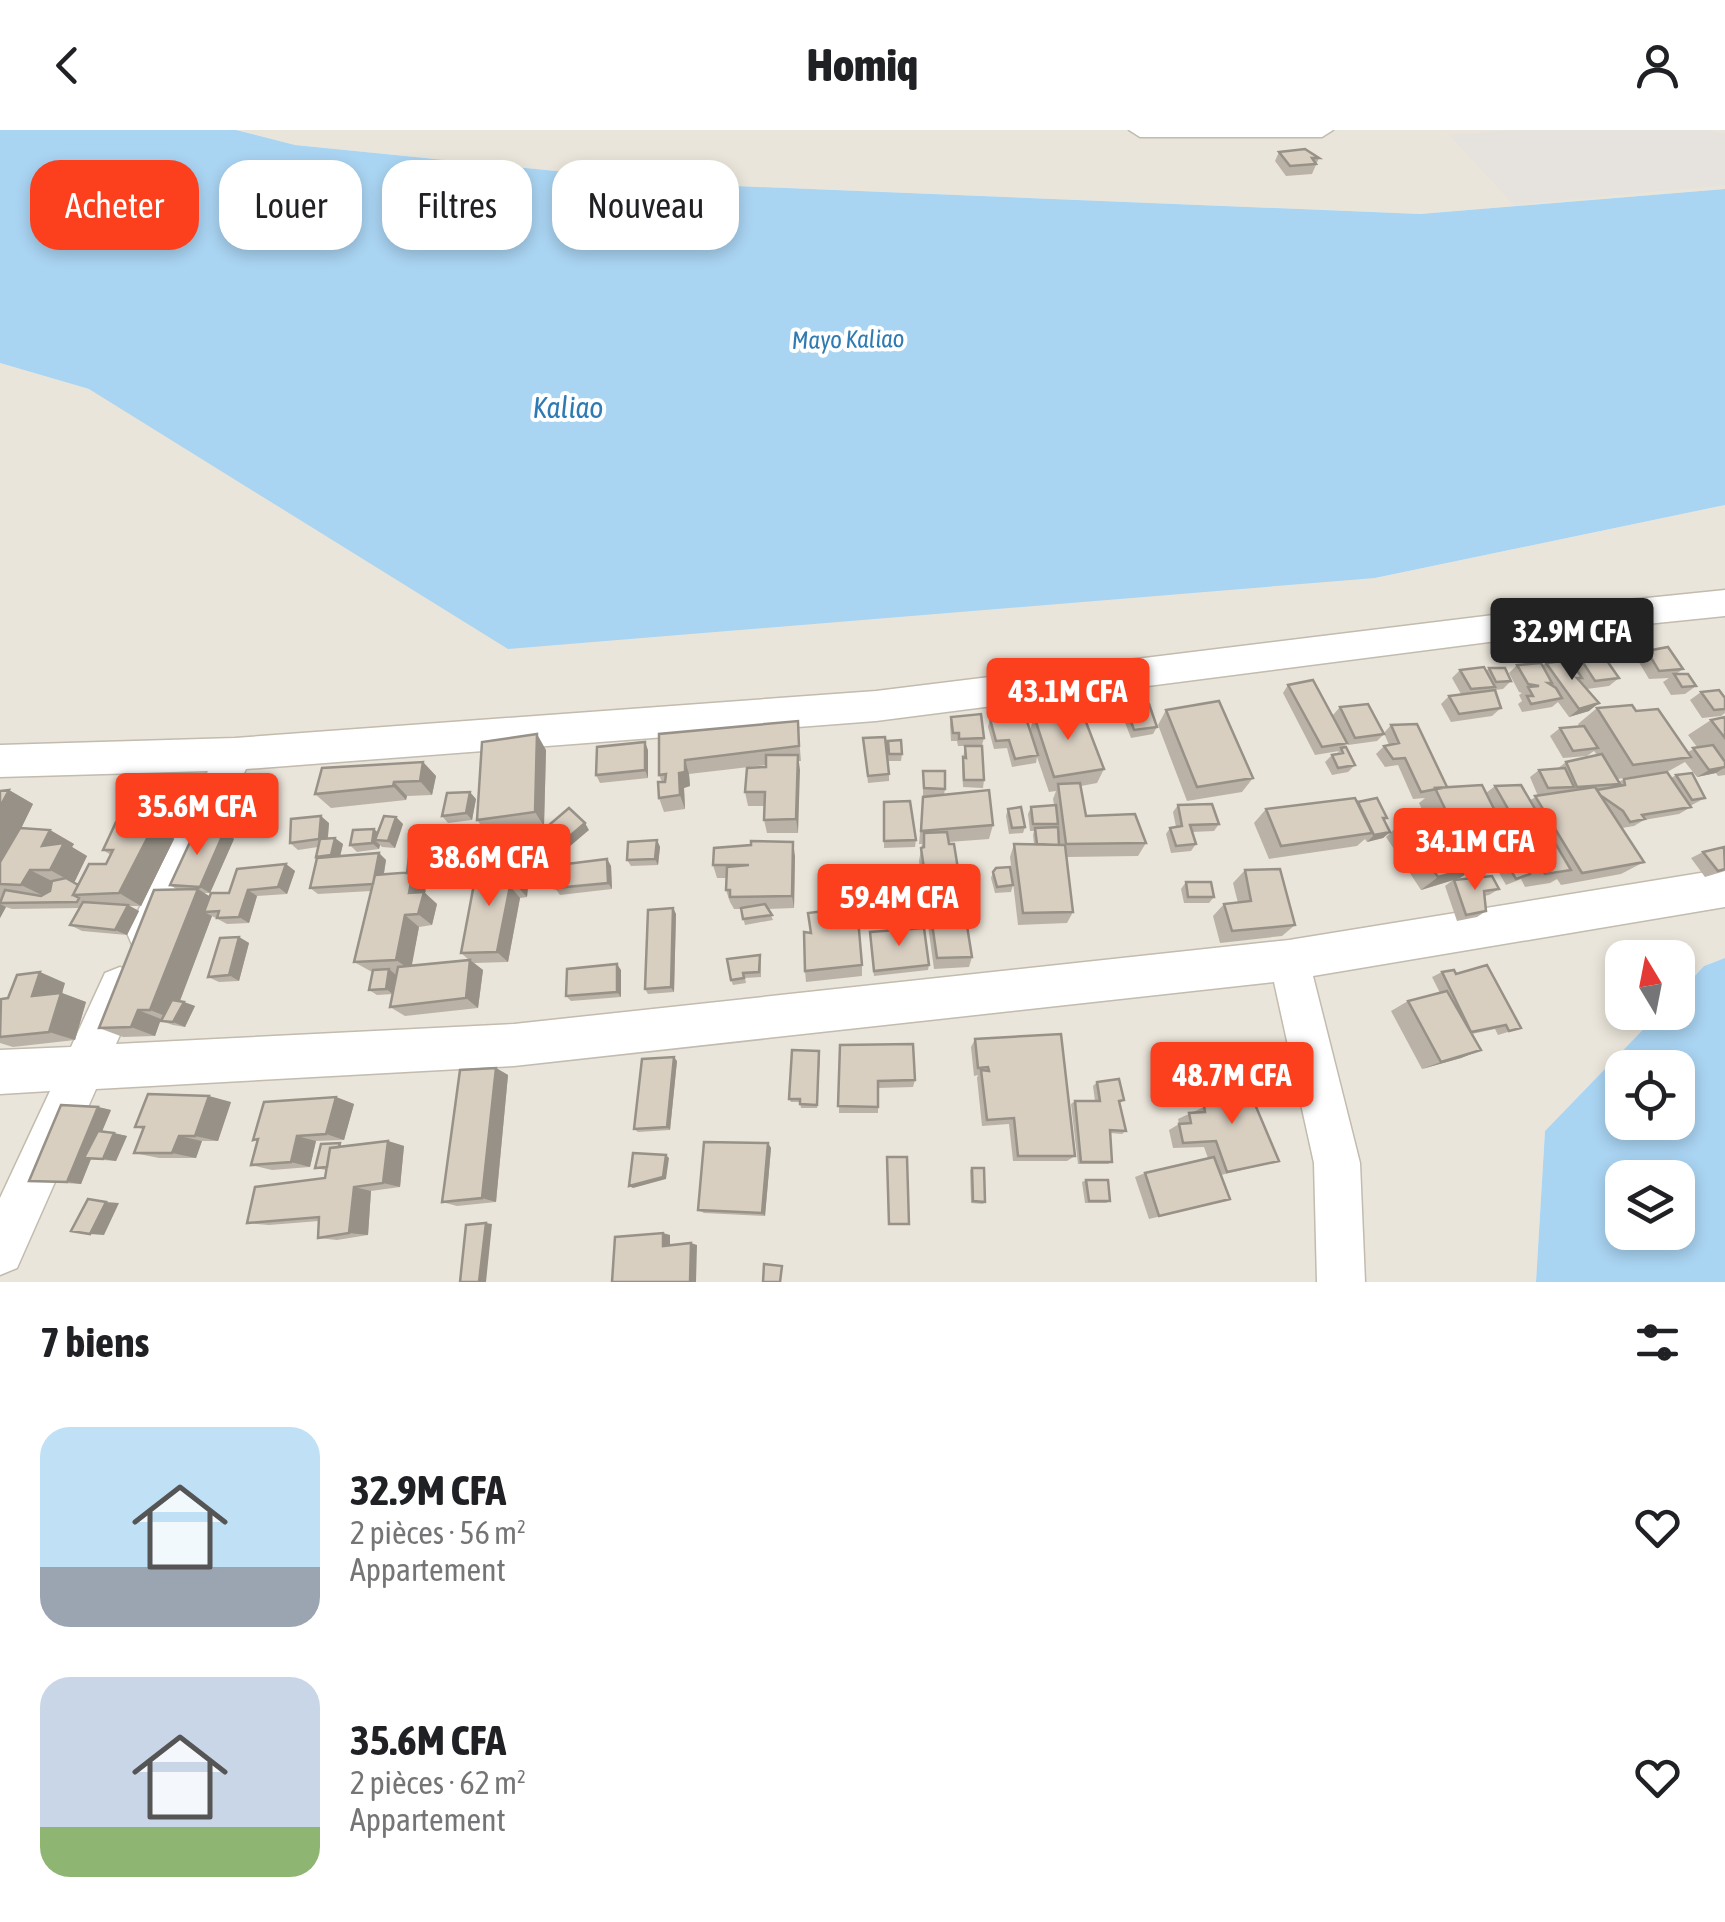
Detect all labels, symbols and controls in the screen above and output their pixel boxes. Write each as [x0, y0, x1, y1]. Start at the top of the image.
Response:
icon: back [40, 38, 95, 93]
icon: person [1630, 38, 1685, 93]
text: Homiq [807, 39, 918, 91]
chip: Acheter [30, 160, 199, 250]
chip: Louer [219, 160, 362, 250]
chip: Filtres [382, 160, 532, 250]
chip: Nouveau [552, 160, 739, 250]
water label: Mayo Kaliao [791, 324, 905, 354]
water label: Kaliao [533, 390, 603, 424]
pin: 32.9M CFA [1458, 598, 1686, 683]
text: 32.9M CFA [1513, 612, 1631, 649]
pin: 43.1M CFA [954, 658, 1182, 743]
text: 43.1M CFA [1009, 672, 1127, 709]
pin: 35.6M CFA [83, 773, 311, 858]
text: 35.6M CFA [138, 787, 256, 824]
pin: 34.1M CFA [1361, 808, 1589, 893]
text: 34.1M CFA [1416, 822, 1534, 859]
pin: 38.6M CFA [375, 824, 603, 909]
text: 38.6M CFA [430, 838, 548, 875]
pin: 59.4M CFA [785, 864, 1013, 949]
text: 59.4M CFA [840, 878, 958, 915]
north arrow [1605, 940, 1695, 1030]
map controls [1605, 940, 1695, 1250]
pin: 48.7M CFA [1118, 1042, 1346, 1127]
button: locate [1605, 1050, 1695, 1140]
text: 48.7M CFA [1173, 1056, 1291, 1093]
button: layers [1605, 1160, 1695, 1250]
icon: filters [1630, 1315, 1685, 1370]
text: 7 biens [40, 1318, 149, 1366]
text: 32.9M CFA [350, 1466, 506, 1514]
icon: home [120, 1467, 240, 1587]
icon: heart [1630, 1500, 1685, 1555]
text: 2 pièces · 56 m² [350, 1514, 526, 1551]
text: Appartement [350, 1551, 506, 1588]
text: 35.6M CFA [350, 1716, 506, 1764]
icon: home [120, 1717, 240, 1837]
icon: heart [1630, 1750, 1685, 1805]
text: 2 pièces · 62 m² [350, 1764, 526, 1801]
text: Appartement [350, 1801, 506, 1838]

